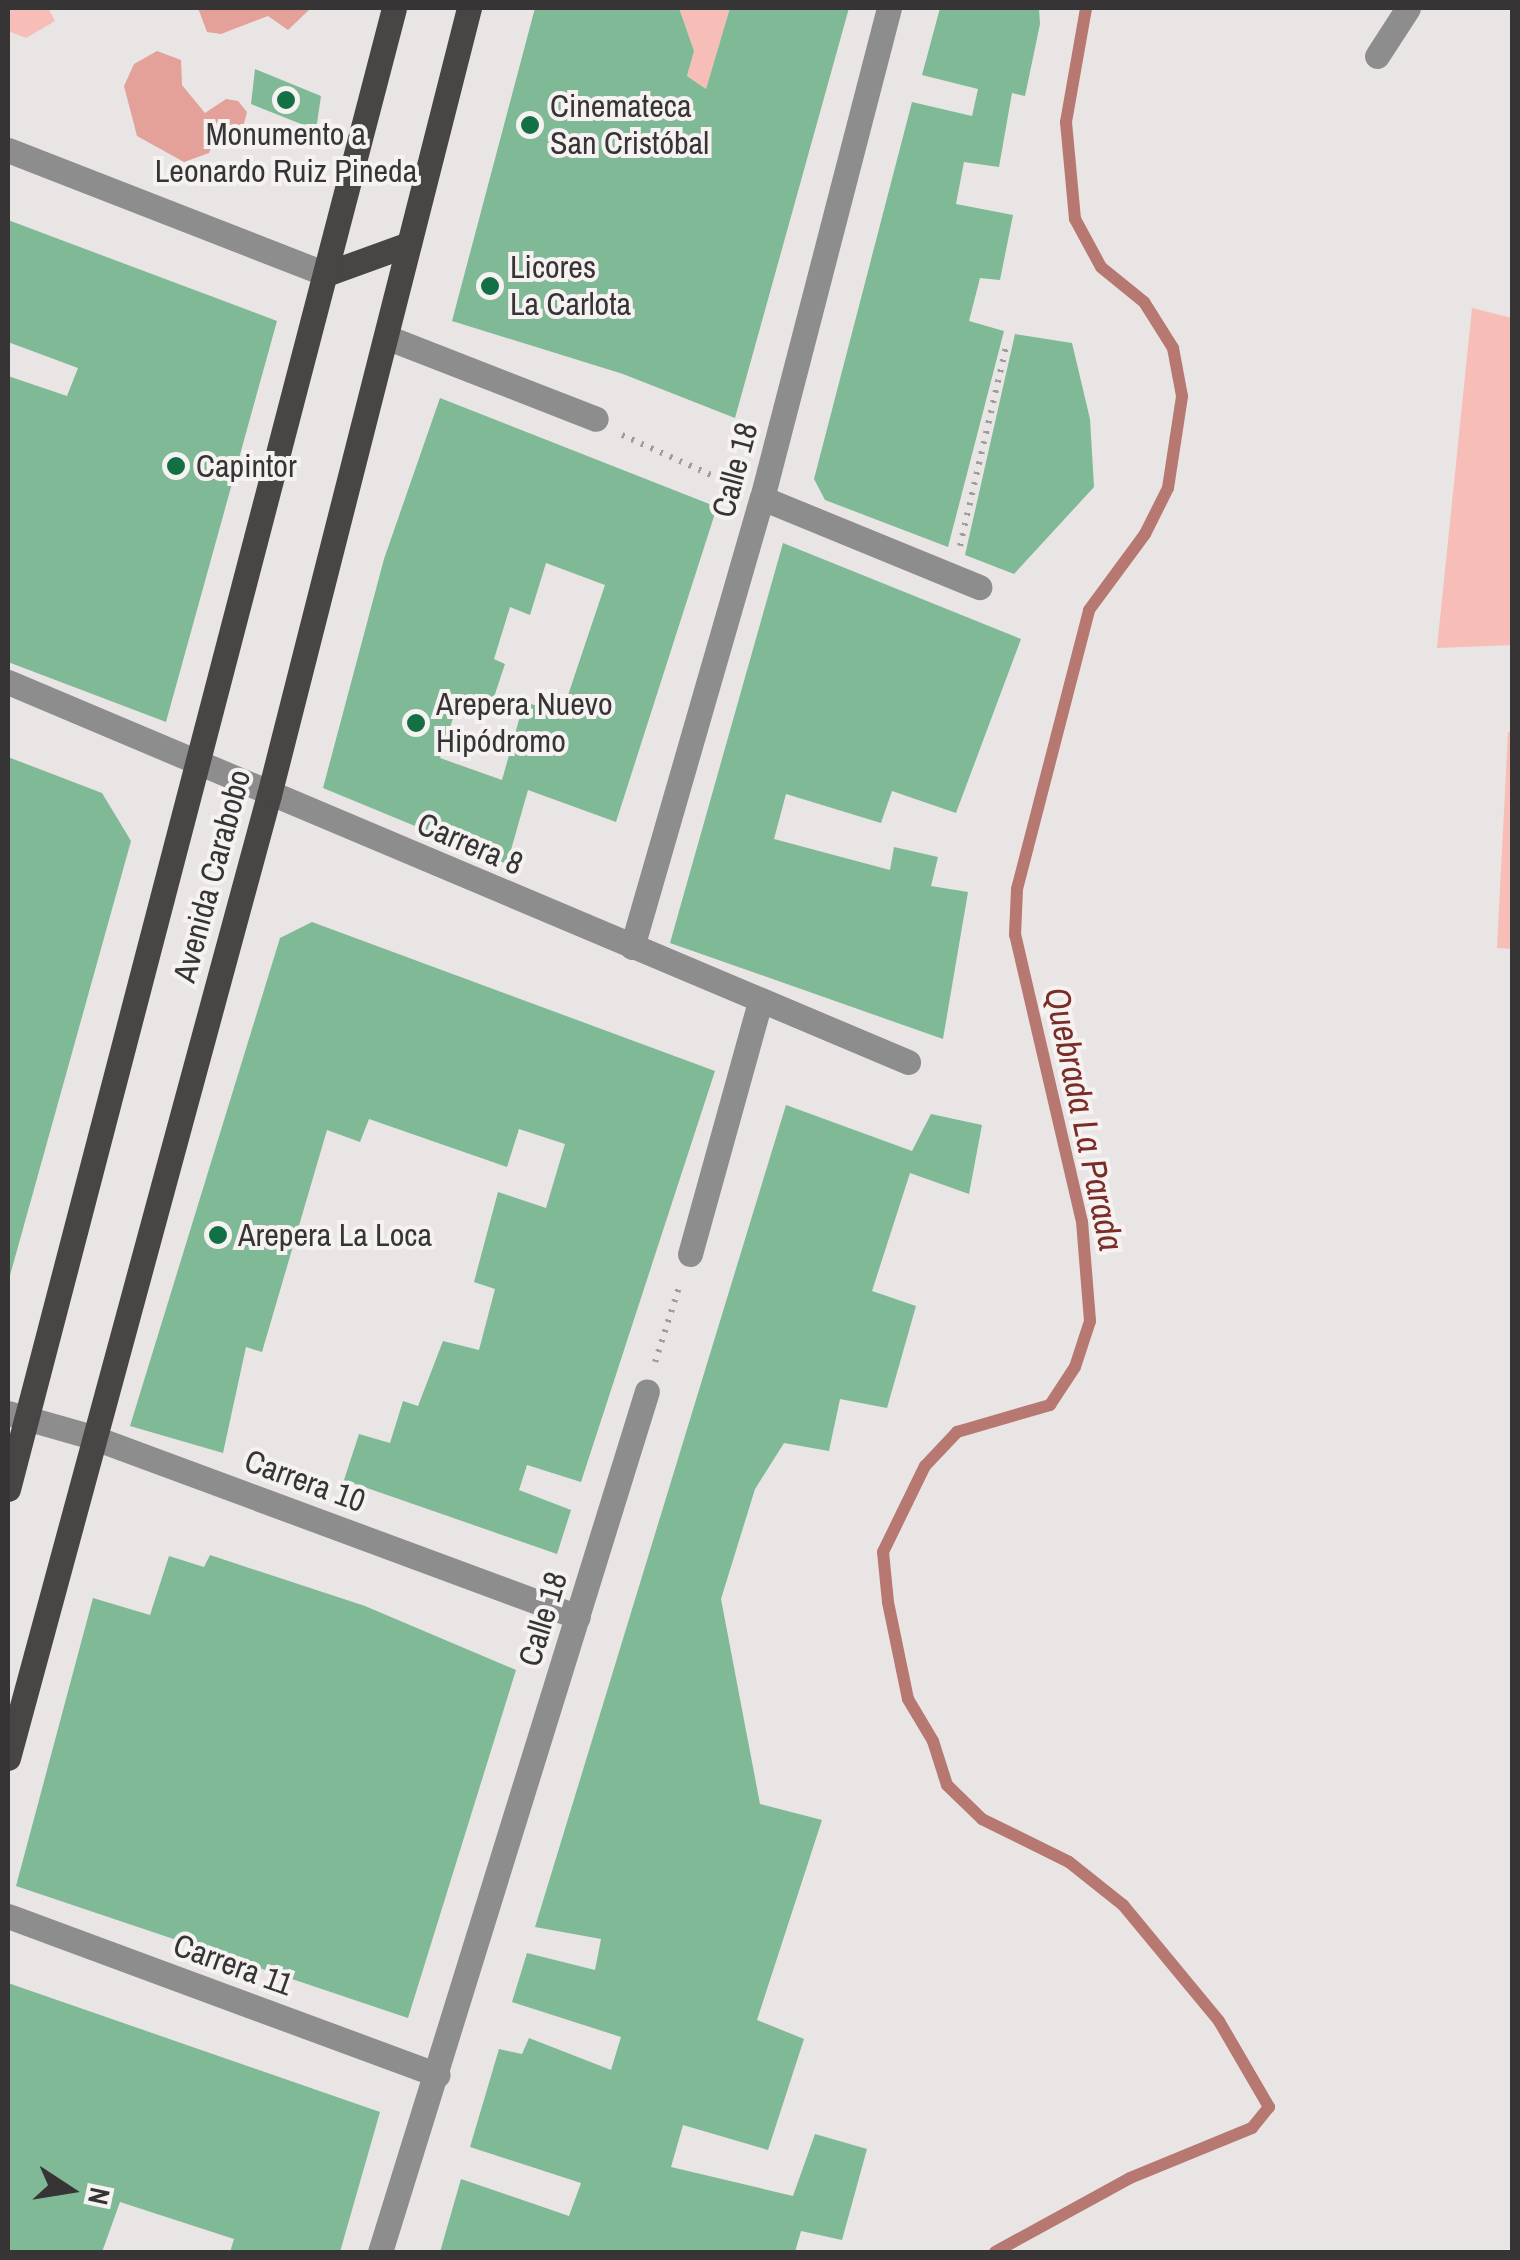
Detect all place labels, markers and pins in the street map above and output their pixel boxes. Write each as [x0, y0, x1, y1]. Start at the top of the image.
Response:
place label: Cinemateca San Cristóbal [550, 88, 709, 163]
marker: Monumento a Leonardo Ruiz Pineda [275, 89, 297, 111]
marker: Cinemateca San Cristóbal [519, 114, 541, 136]
place label: Monumento a Leonardo Ruiz Pineda [155, 116, 417, 191]
place label: Licores La Carlota [510, 249, 631, 324]
marker: Licores La Carlota [479, 275, 501, 297]
place label: Capintor [196, 447, 297, 485]
marker: Capintor [165, 455, 187, 477]
place label: Arepera Nuevo Hipódromo [436, 686, 612, 761]
marker: Arepera Nuevo Hipódromo [405, 712, 427, 734]
place label: Arepera La Loca [238, 1216, 432, 1254]
marker: Arepera La Loca [207, 1224, 229, 1246]

